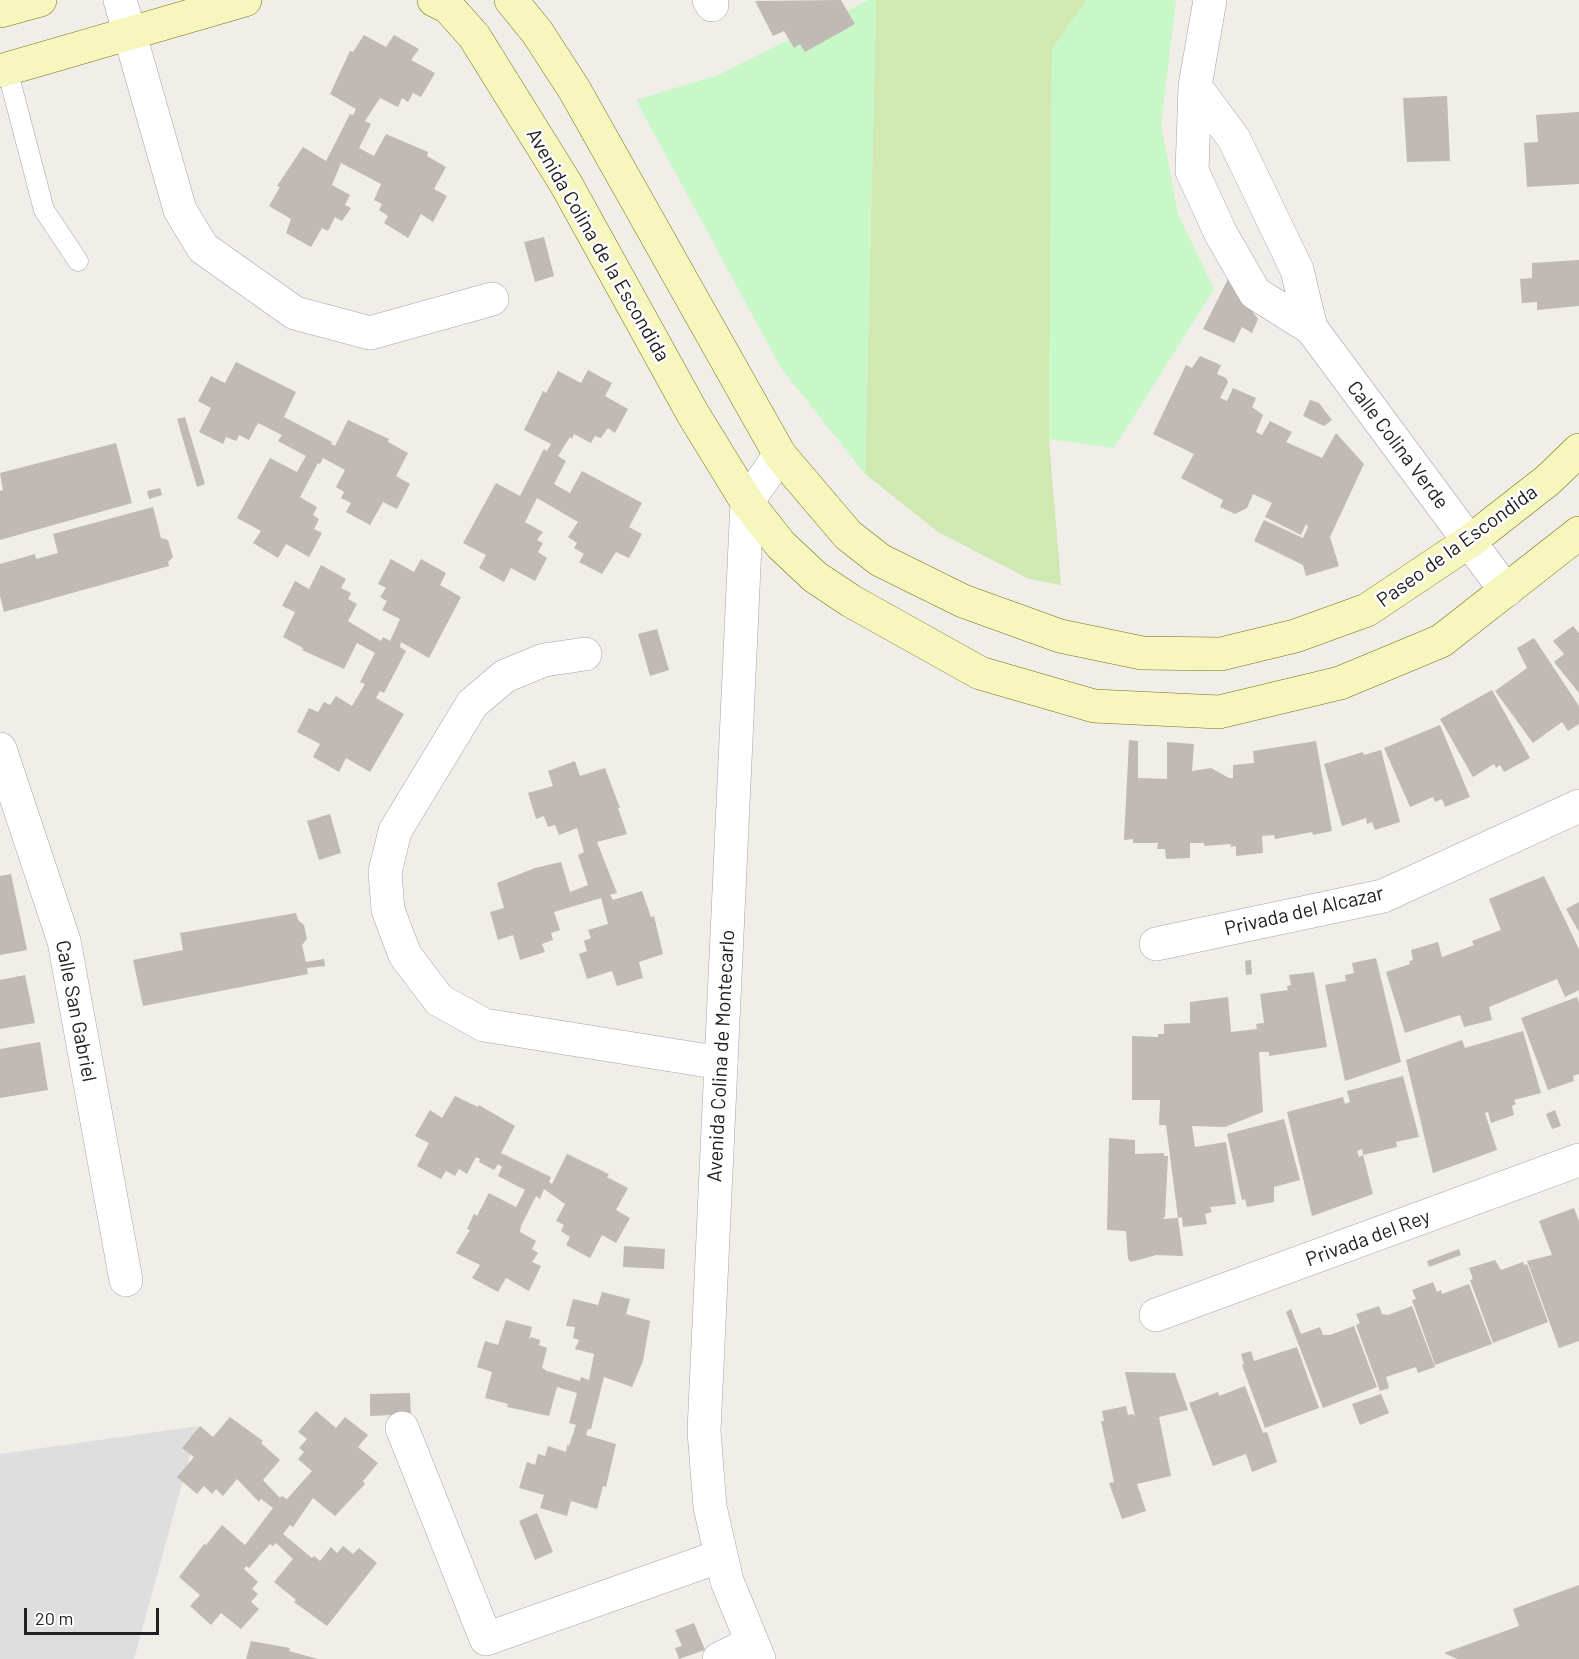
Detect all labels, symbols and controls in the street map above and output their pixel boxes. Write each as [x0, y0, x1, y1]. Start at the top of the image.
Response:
street label: Avenida Colina de la Escondida [521, 124, 675, 366]
street label: Calle Colina Verde [1342, 376, 1454, 514]
street label: Paseo de la Escondida [1372, 480, 1542, 612]
street label: Privada del Alcazar [1222, 881, 1386, 941]
street label: Avenida Colina de Montecarlo [702, 929, 740, 1183]
street label: Calle San Gabriel [51, 938, 101, 1084]
street label: Privada del Rey [1302, 1204, 1434, 1272]
scale bar [27, 1596, 162, 1634]
text: 20 m [35, 1607, 73, 1629]

